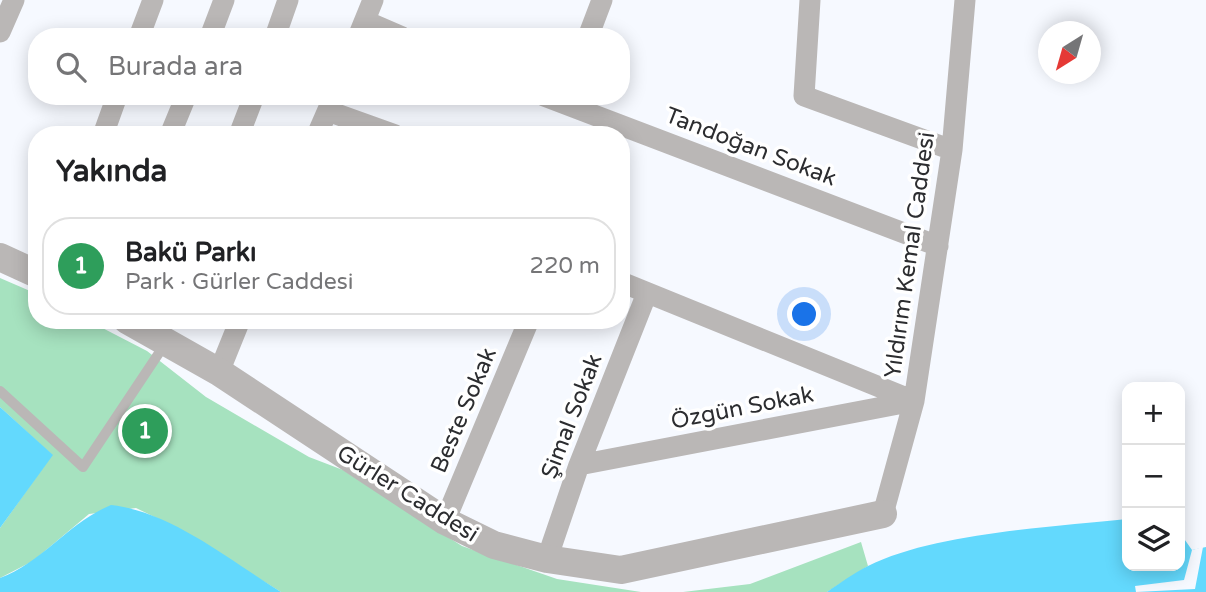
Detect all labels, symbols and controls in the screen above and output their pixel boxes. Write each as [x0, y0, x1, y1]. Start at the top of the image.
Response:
north arrow [1038, 21, 1101, 84]
search box [28, 28, 630, 105]
icon: search [52, 48, 90, 86]
text: Burada ara [108, 51, 243, 82]
street label: Tandoğan Sokak [661, 101, 840, 192]
street label: Yıldırım Kemal Caddesi [879, 130, 941, 380]
text: Yakında [56, 153, 167, 190]
text: Bakü Parkı [125, 237, 256, 268]
text: 1 [74, 252, 88, 280]
text: 220 m [530, 252, 600, 280]
text: Park · Gürler Caddesi [125, 268, 354, 296]
your location [787, 297, 821, 331]
street label: Beste Sokak [425, 344, 503, 477]
street label: Şimal Sokak [535, 350, 609, 483]
street label: Özgün Sokak [669, 380, 816, 436]
map controls [1122, 382, 1185, 571]
button: + [1122, 382, 1185, 445]
pin: 1 [122, 405, 168, 457]
street label: Gürler Caddesi [332, 439, 483, 549]
button: − [1122, 445, 1185, 508]
button: layers [1122, 508, 1185, 571]

